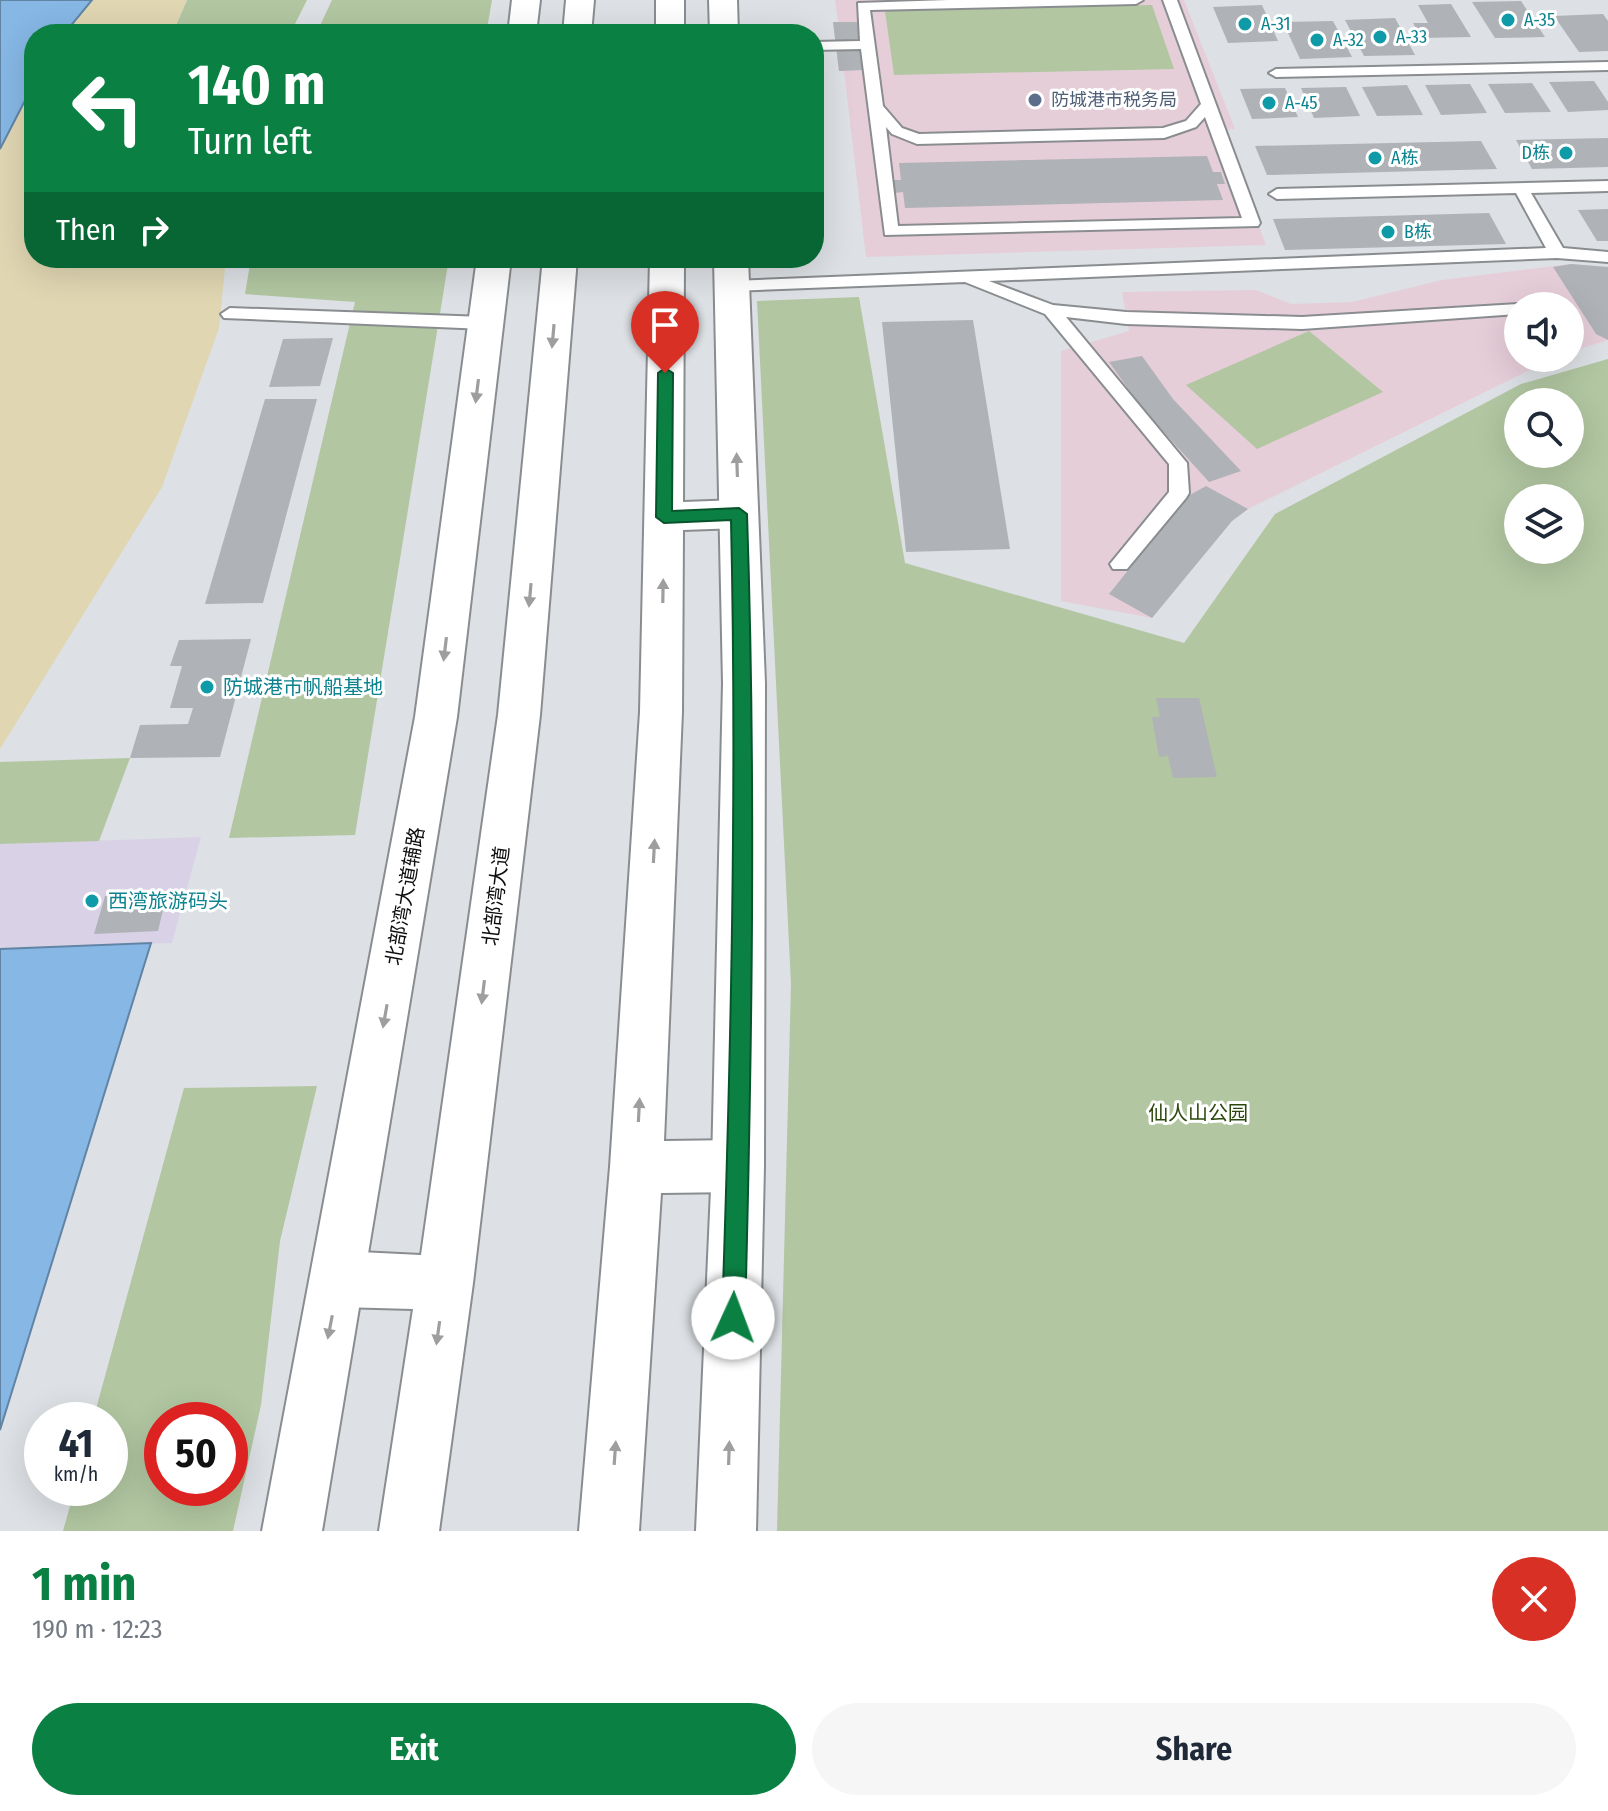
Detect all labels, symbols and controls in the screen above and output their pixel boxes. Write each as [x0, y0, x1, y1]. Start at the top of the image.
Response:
place label: A-35 [1524, 9, 1555, 31]
marker: A-35 [1499, 11, 1517, 29]
place label: A-31 [1261, 13, 1291, 35]
marker: A-31 [1236, 15, 1254, 33]
place label: A-33 [1396, 26, 1427, 48]
marker: A-33 [1371, 28, 1389, 46]
place label: A-32 [1333, 29, 1364, 51]
marker: A-32 [1308, 31, 1326, 49]
text: 140 m [188, 52, 325, 119]
icon: left [56, 56, 160, 160]
place label: 防城港市税务局 [1051, 89, 1177, 111]
marker: 防城港市税务局 [1026, 91, 1044, 109]
place label: A-45 [1285, 92, 1318, 114]
marker: A-45 [1260, 94, 1278, 112]
text: Turn left [188, 120, 312, 164]
place label: D栋 [1522, 142, 1550, 164]
marker: D栋 [1557, 144, 1575, 162]
place label: A栋 [1391, 147, 1418, 169]
marker: A栋 [1366, 149, 1384, 167]
icon: right [132, 208, 176, 252]
text: Then [56, 212, 116, 248]
place label: B栋 [1404, 221, 1432, 243]
marker: B栋 [1379, 223, 1397, 241]
pin [631, 291, 699, 373]
map controls [1504, 292, 1584, 564]
button: sound [1504, 292, 1584, 372]
icon: arrive [643, 303, 687, 347]
one-way arrow [546, 324, 559, 349]
one-way arrow [470, 379, 483, 404]
button: search [1504, 388, 1584, 468]
one-way arrow [731, 452, 744, 477]
button: layers [1504, 484, 1584, 564]
one-way arrow [656, 578, 669, 603]
one-way arrow [523, 583, 536, 608]
one-way arrow [438, 637, 451, 662]
place label: 防城港市帆船基地 [223, 675, 383, 699]
marker: 防城港市帆船基地 [198, 678, 216, 696]
street label: 北部湾大道辅路 [381, 825, 429, 967]
one-way arrow [647, 837, 660, 863]
street label: 北部湾大道 [478, 845, 514, 947]
place label: 西湾旅游码头 [108, 889, 228, 913]
marker: 西湾旅游码头 [83, 892, 101, 910]
one-way arrow [476, 980, 489, 1005]
one-way arrow [378, 1004, 390, 1029]
one-way arrow [633, 1097, 646, 1122]
park label: 仙人山公园 [1148, 1101, 1248, 1125]
position arrow [691, 1276, 775, 1360]
one-way arrow [324, 1315, 336, 1340]
one-way arrow [431, 1321, 444, 1346]
speed limit sign: 50 [144, 1402, 248, 1506]
text: 41 [59, 1420, 93, 1468]
one-way arrow [609, 1440, 622, 1465]
one-way arrow [722, 1440, 735, 1465]
text: km/h [54, 1462, 98, 1486]
text: 1 min [32, 1555, 137, 1613]
button: close [1492, 1557, 1576, 1641]
text: 190 m · 12:23 [32, 1614, 162, 1645]
button: Exit [32, 1703, 796, 1795]
button: Share [812, 1703, 1576, 1795]

